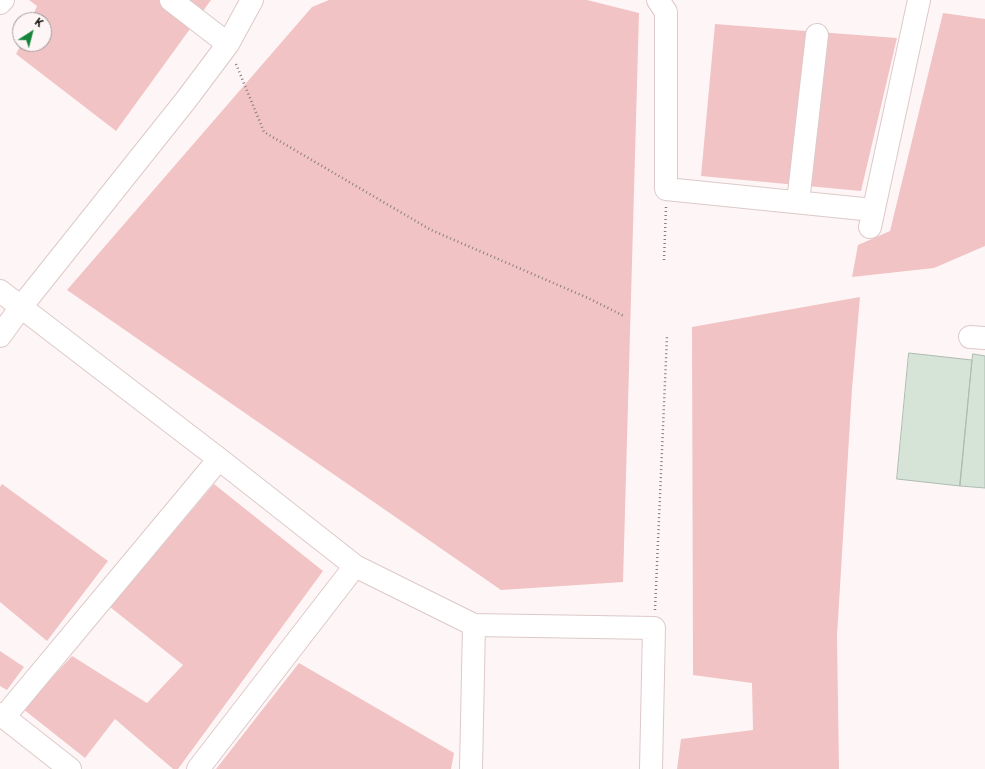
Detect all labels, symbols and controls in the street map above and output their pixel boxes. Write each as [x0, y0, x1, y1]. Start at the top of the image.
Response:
north arrow [12, 12, 52, 52]
text: K [32, 15, 45, 30]

